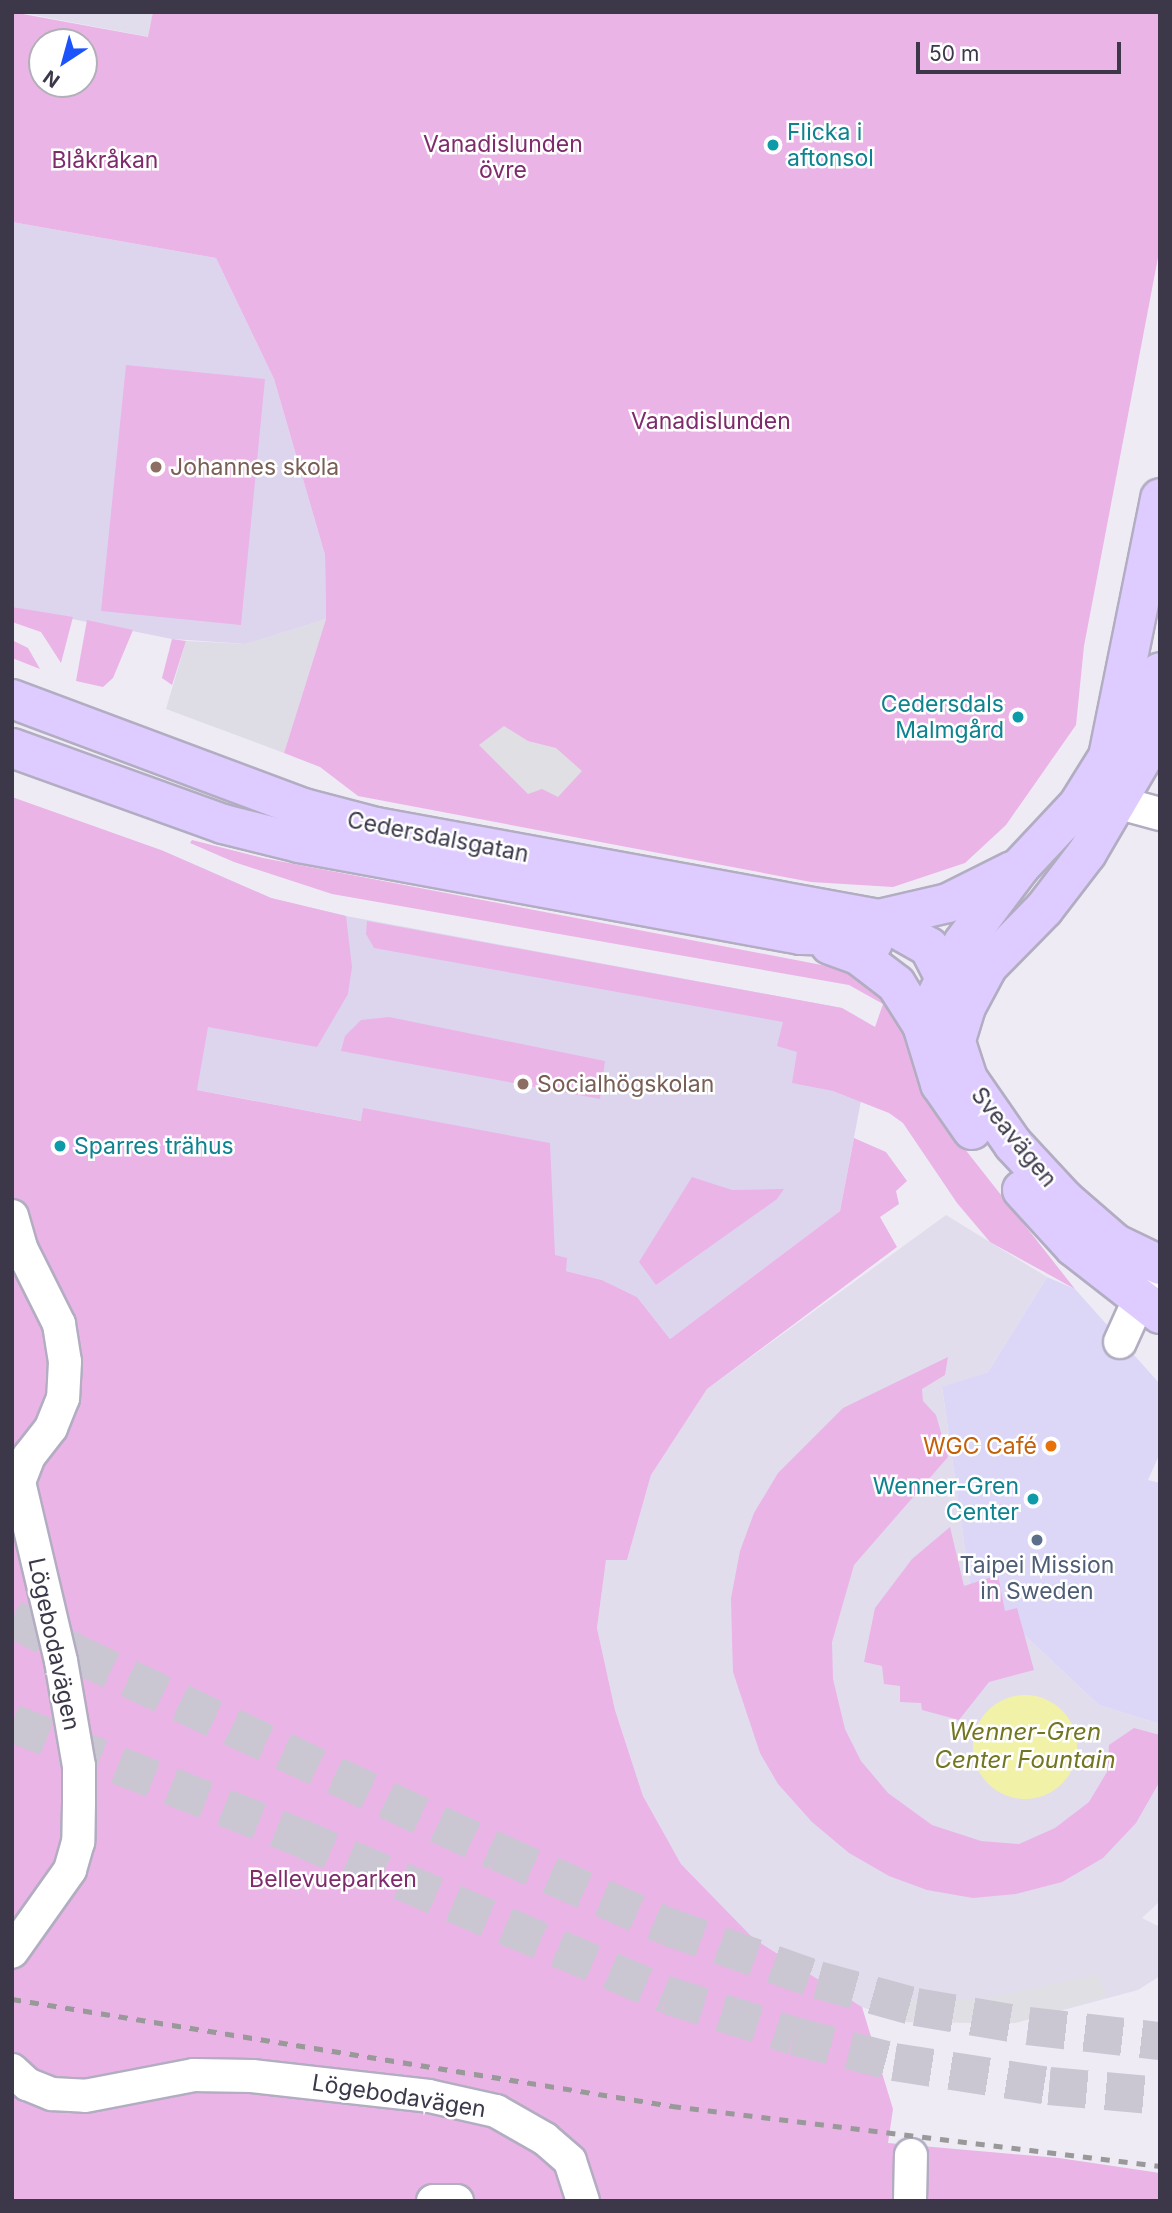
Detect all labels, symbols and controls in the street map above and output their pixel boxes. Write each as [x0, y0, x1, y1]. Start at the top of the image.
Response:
north arrow [28, 28, 98, 98]
scale bar [920, 28, 1125, 72]
text: 50 m [929, 41, 979, 66]
text: N [39, 65, 64, 92]
place label: Flicka i aftonsol [787, 118, 874, 172]
park label: Vanadislunden övre [423, 130, 583, 184]
marker: Flicka i aftonsol [765, 137, 781, 153]
park label: Blåkråkan [52, 146, 158, 174]
park label: Vanadislunden [631, 407, 791, 435]
place label: Johannes skola [170, 453, 339, 481]
marker: Johannes skola [148, 459, 164, 475]
place label: Cedersdals Malmgård [881, 690, 1004, 744]
marker: Cedersdals Malmgård [1010, 709, 1026, 725]
street label: Cedersdalsgatan [345, 806, 531, 868]
place label: Socialhögskolan [537, 1070, 714, 1098]
marker: Socialhögskolan [515, 1076, 531, 1092]
street label: Sveavägen [965, 1082, 1063, 1192]
place label: Sparres trähus [74, 1132, 234, 1160]
marker: Sparres trähus [52, 1138, 68, 1154]
place label: WGC Café [923, 1432, 1037, 1460]
marker: WGC Café [1043, 1438, 1059, 1454]
place label: Wenner-Gren Center [873, 1472, 1019, 1526]
marker: Wenner-Gren Center [1025, 1491, 1041, 1507]
marker: Taipei Mission in Sweden [1029, 1532, 1045, 1548]
place label: Taipei Mission in Sweden [960, 1551, 1114, 1605]
street label: Lögebodavägen [22, 1555, 86, 1733]
water label: Wenner-Gren Center Fountain [934, 1718, 1116, 1774]
park label: Bellevueparken [249, 1865, 417, 1893]
street label: Lögebodavägen [310, 2069, 488, 2123]

